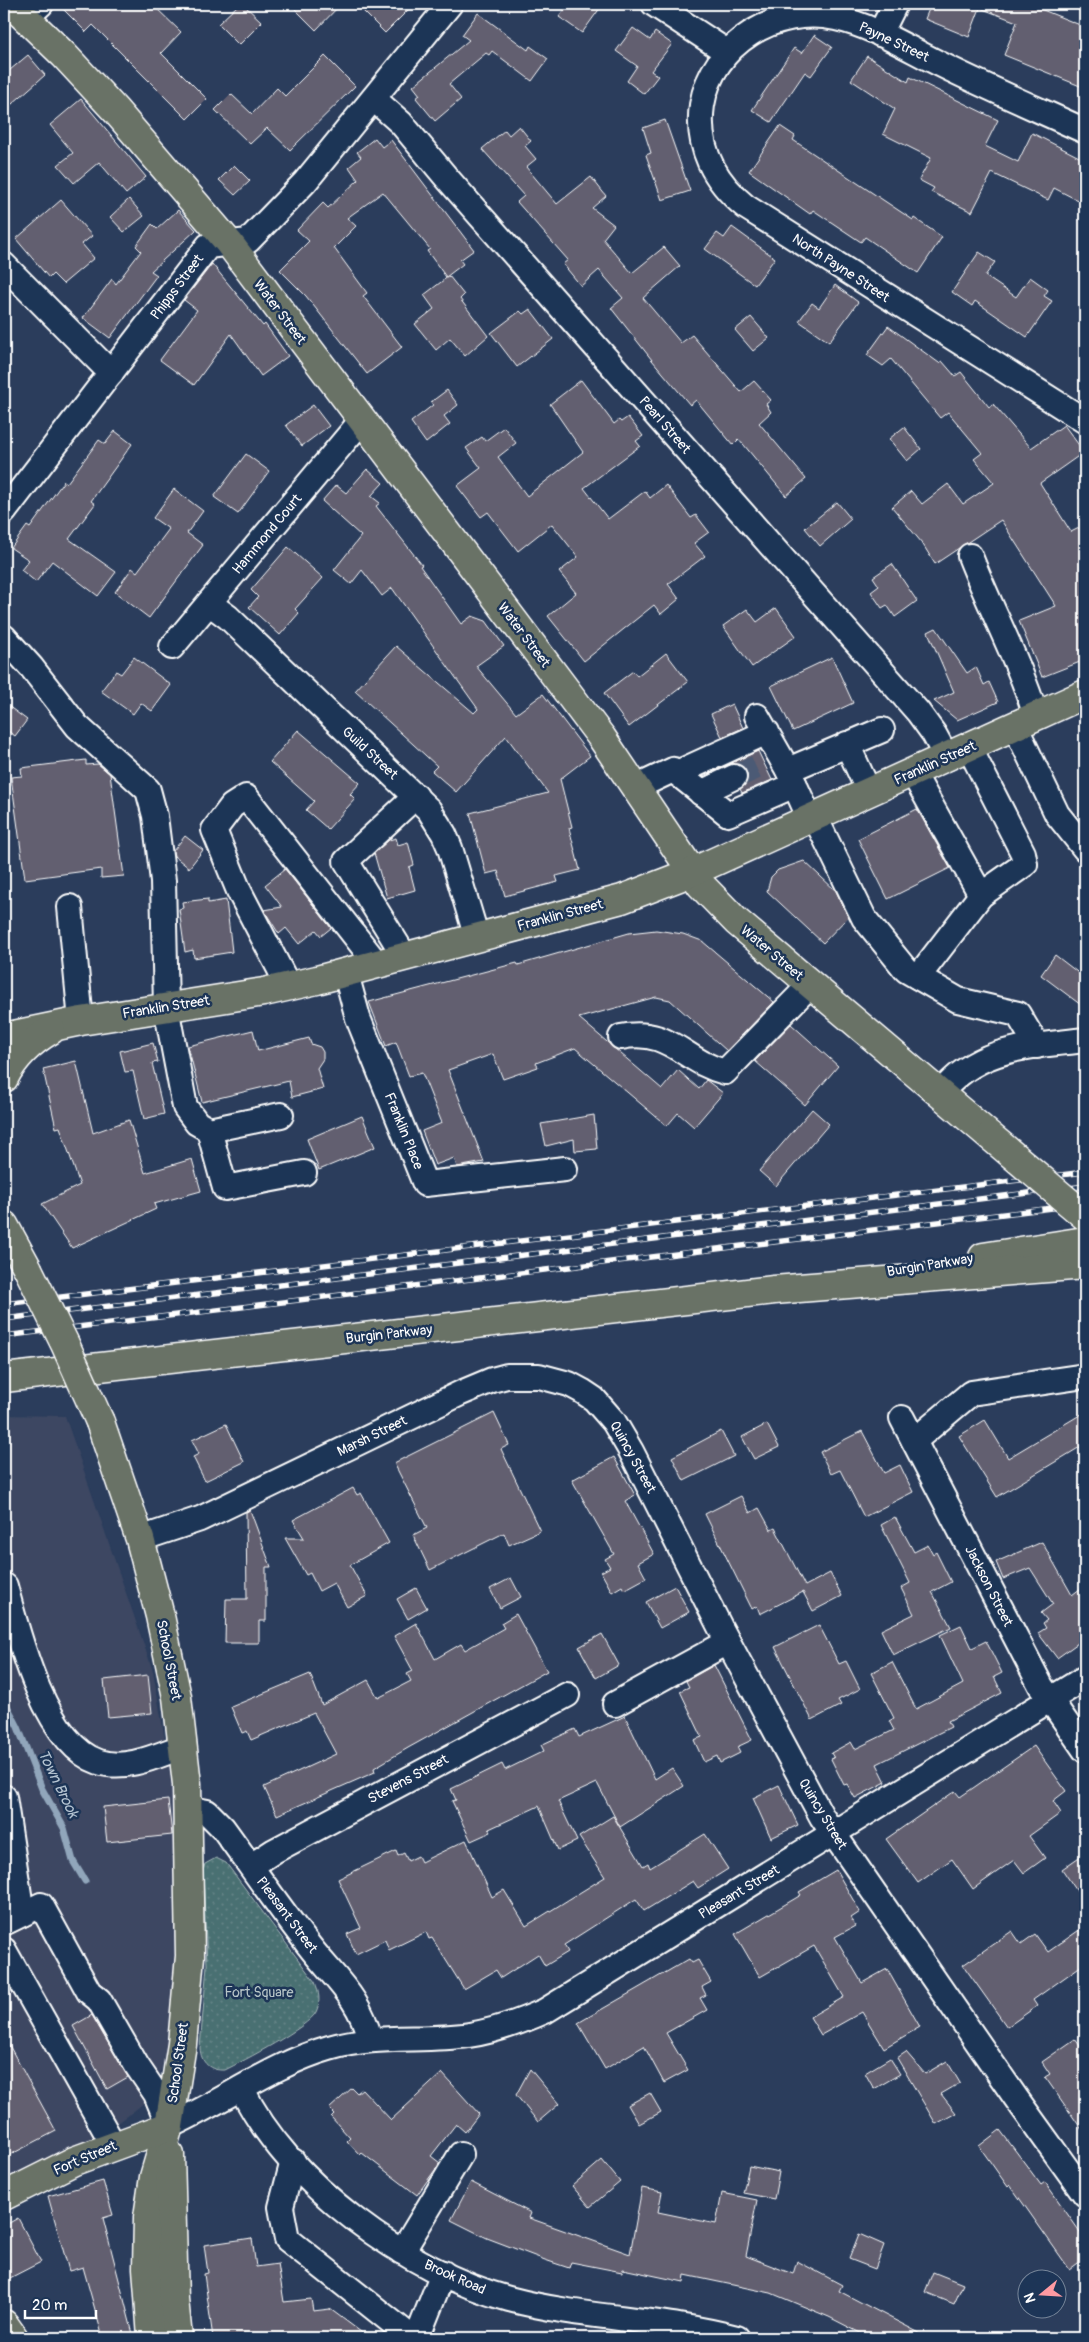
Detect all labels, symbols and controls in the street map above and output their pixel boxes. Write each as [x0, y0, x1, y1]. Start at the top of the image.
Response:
street label: Payne Street [856, 18, 932, 66]
street label: North Payne Street [789, 230, 893, 306]
street label: Phipps Street [147, 251, 207, 323]
street label: Water Street [250, 276, 310, 348]
street label: Pearl Street [635, 393, 695, 457]
street label: Hammond Court [229, 490, 306, 577]
street label: Water Street [494, 599, 554, 671]
street label: Guild Street [339, 723, 402, 783]
street label: Franklin Street [891, 737, 979, 789]
street label: Franklin Street [515, 895, 605, 935]
street label: Water Street [737, 922, 807, 984]
street label: Franklin Street [121, 992, 211, 1022]
street label: Franklin Place [381, 1090, 427, 1172]
street label: Burgin Parkway [886, 1250, 974, 1280]
street label: Burgin Parkway [345, 1321, 433, 1347]
street label: Marsh Street [334, 1412, 410, 1460]
street label: Quincy Street [606, 1418, 660, 1496]
street label: Jackson Street [961, 1543, 1017, 1630]
street label: School Street [153, 1619, 185, 1702]
water label: Town Brook [33, 1747, 83, 1823]
street label: Stevens Street [365, 1751, 451, 1807]
street label: Quincy Street [795, 1775, 851, 1853]
street label: Pleasant Street [696, 1861, 783, 1923]
street label: Pleasant Street [253, 1873, 321, 1957]
park label: Fort Square [225, 1984, 294, 2001]
street label: School Street [164, 2021, 192, 2104]
street label: Fort Street [51, 2137, 119, 2179]
street label: Brook Road [422, 2256, 489, 2298]
north arrow [1016, 2270, 1066, 2320]
scale bar [25, 2287, 96, 2319]
text: N [1021, 2291, 1040, 2305]
text: 20 m [32, 2296, 67, 2315]

